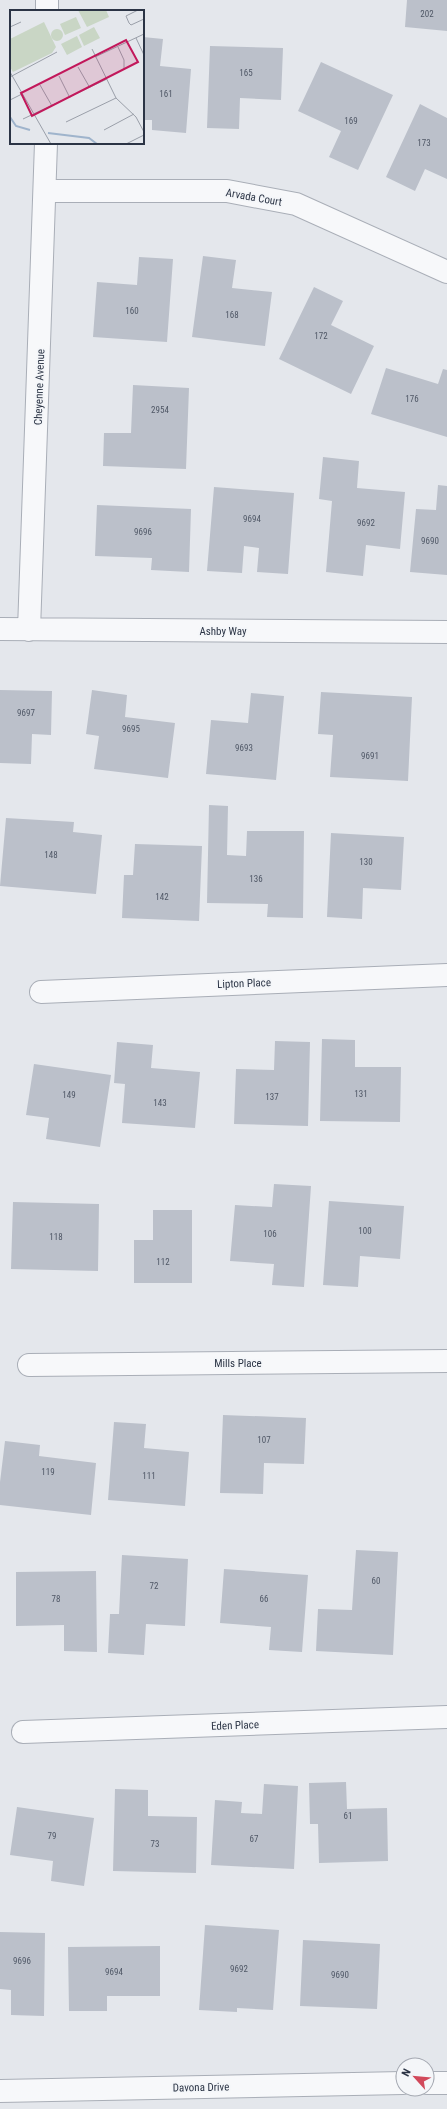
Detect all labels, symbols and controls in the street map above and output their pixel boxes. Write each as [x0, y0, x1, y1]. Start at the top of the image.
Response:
house number: 202 [420, 9, 434, 19]
inset map [10, 10, 144, 144]
house number: 165 [239, 68, 253, 78]
house number: 161 [159, 89, 173, 99]
house number: 169 [344, 116, 358, 126]
house number: 173 [417, 138, 431, 148]
street label: Arvada Court [225, 186, 283, 209]
house number: 160 [125, 306, 139, 316]
house number: 168 [225, 310, 239, 320]
house number: 172 [314, 331, 328, 341]
street label: Cheyenne Avenue [32, 349, 47, 425]
house number: 176 [405, 394, 419, 404]
house number: 2954 [151, 405, 169, 415]
house number: 9694 [243, 514, 261, 524]
house number: 9692 [357, 518, 375, 528]
house number: 9696 [134, 527, 152, 537]
house number: 9690 [421, 536, 439, 546]
street label: Ashby Way [199, 625, 247, 638]
house number: 9697 [17, 708, 35, 718]
house number: 9695 [122, 724, 140, 734]
house number: 9693 [235, 743, 253, 753]
house number: 9691 [361, 751, 379, 761]
house number: 148 [44, 850, 58, 860]
house number: 130 [359, 857, 373, 867]
house number: 136 [249, 874, 263, 884]
house number: 142 [155, 892, 169, 902]
street label: Lipton Place [217, 976, 271, 991]
house number: 131 [354, 1089, 368, 1099]
house number: 149 [62, 1090, 76, 1100]
house number: 137 [265, 1092, 279, 1102]
house number: 143 [153, 1098, 167, 1108]
house number: 100 [358, 1226, 372, 1236]
house number: 106 [263, 1229, 277, 1239]
house number: 118 [49, 1232, 63, 1242]
house number: 112 [156, 1257, 170, 1267]
street label: Mills Place [214, 1357, 262, 1370]
house number: 107 [257, 1435, 271, 1445]
house number: 119 [41, 1467, 55, 1477]
house number: 111 [142, 1471, 156, 1481]
house number: 60 [372, 1576, 380, 1586]
house number: 72 [150, 1581, 159, 1591]
house number: 78 [52, 1594, 60, 1604]
house number: 66 [260, 1594, 268, 1604]
street label: Eden Place [211, 1718, 259, 1733]
house number: 61 [344, 1811, 352, 1821]
house number: 79 [48, 1831, 56, 1841]
house number: 67 [250, 1834, 259, 1844]
house number: 73 [151, 1839, 159, 1849]
house number: 9696 [13, 1956, 31, 1966]
house number: 9692 [230, 1964, 248, 1974]
house number: 9694 [105, 1967, 123, 1977]
house number: 9690 [331, 1970, 349, 1980]
north arrow [395, 2057, 435, 2097]
text: N [399, 2067, 414, 2079]
street label: Davona Drive [173, 2081, 229, 2094]

